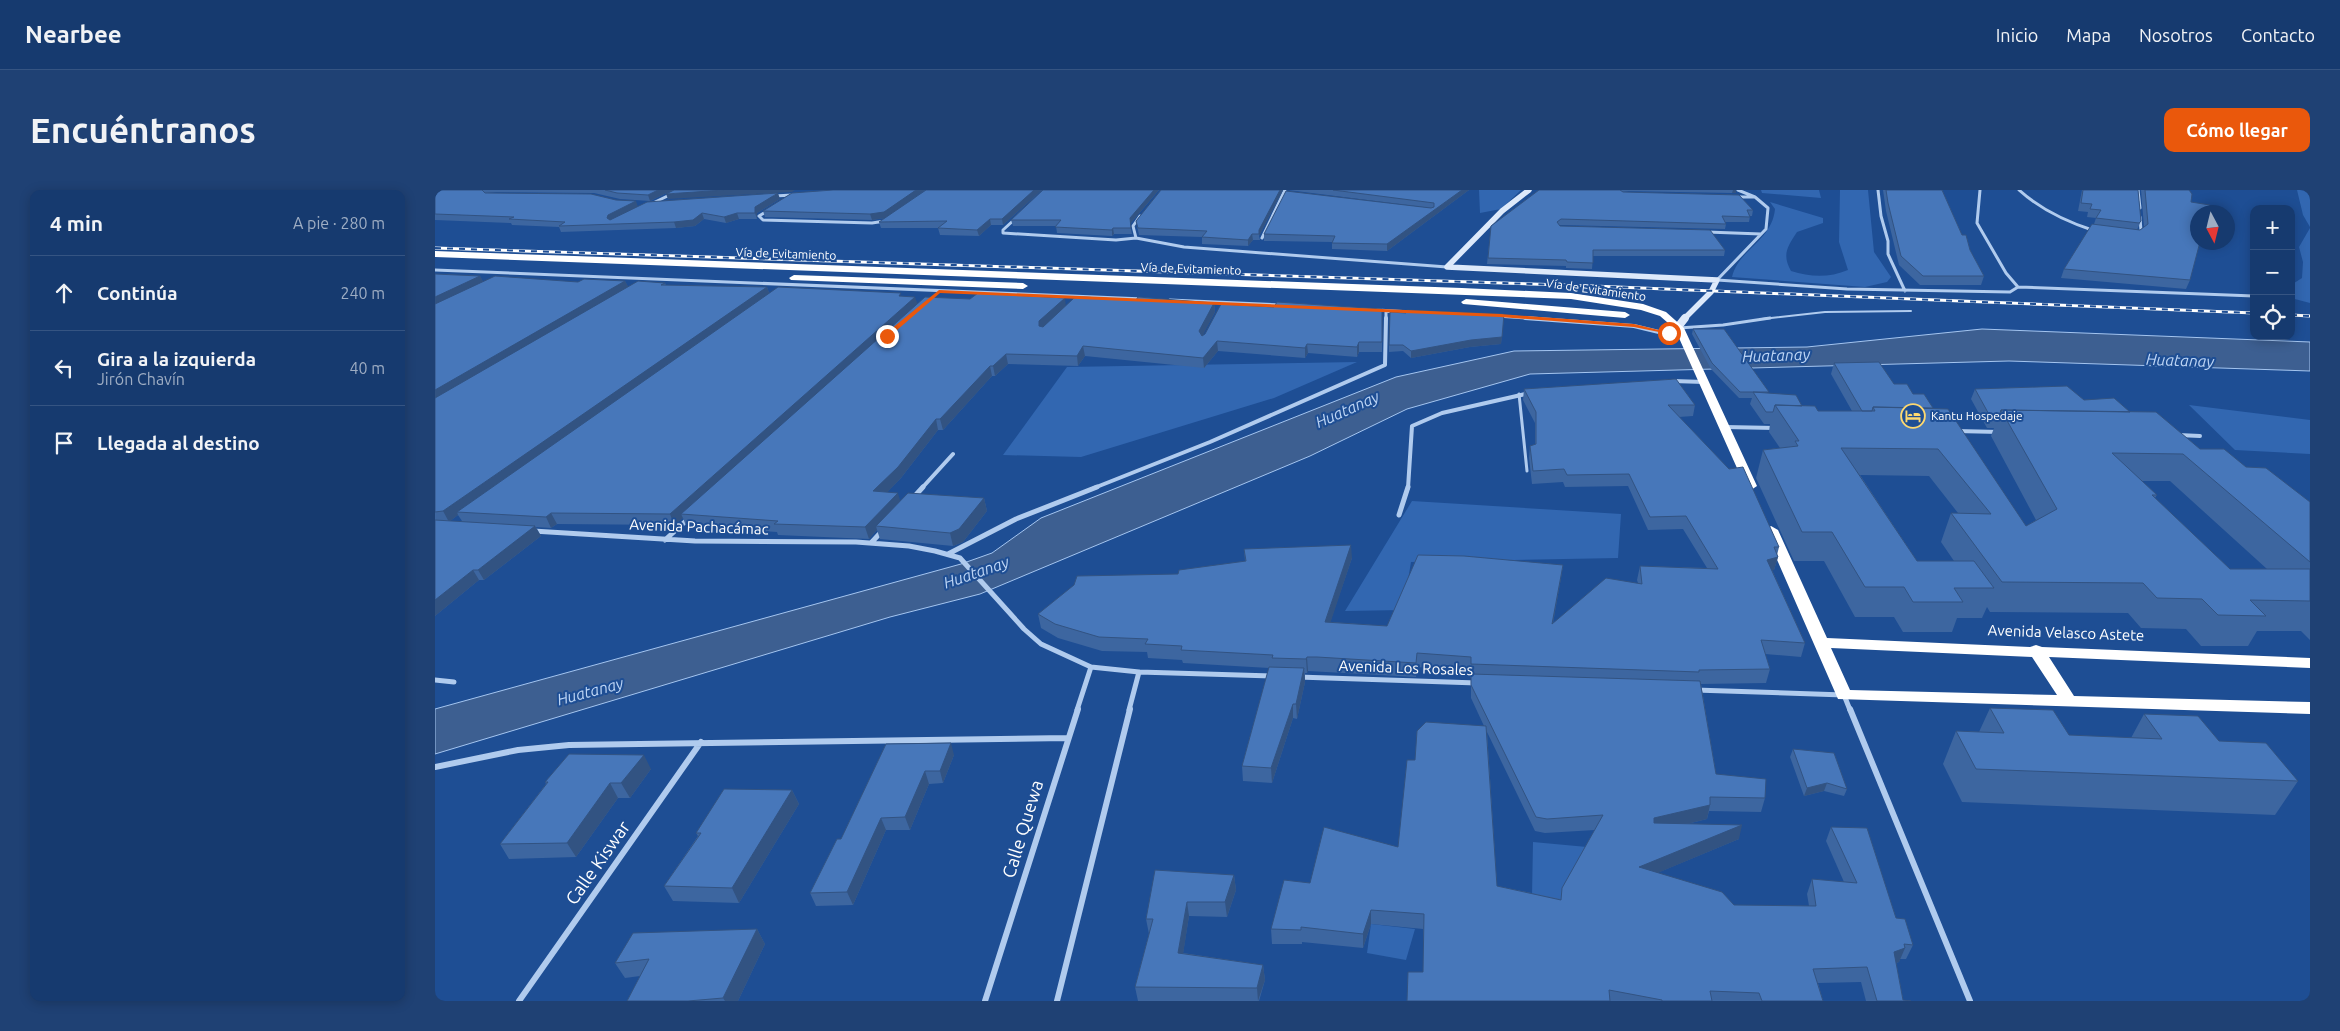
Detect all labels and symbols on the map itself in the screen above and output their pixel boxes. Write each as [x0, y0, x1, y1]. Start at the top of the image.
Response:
north arrow [2190, 205, 2235, 250]
street label: Vía de Evitamiento [735, 245, 837, 262]
street label: Vía de Evitamiento [1140, 260, 1242, 277]
street label: Vía de Evitamiento [1545, 276, 1647, 303]
route start [1658, 322, 1681, 345]
route end [876, 325, 899, 348]
water label: Huatanay [1742, 345, 1811, 365]
water label: Huatanay [2146, 350, 2215, 370]
water label: Huatanay [1312, 387, 1382, 431]
hotel icon: Kantu Hospedaje [1900, 403, 1926, 429]
place label: Kantu Hospedaje [1931, 409, 2023, 422]
street label: Avenida Pachacámac [629, 516, 769, 537]
water label: Huatanay [941, 552, 1012, 592]
street label: Avenida Velasco Astete [1987, 621, 2145, 644]
street label: Avenida Los Rosales [1338, 657, 1474, 678]
water label: Huatanay [555, 673, 626, 708]
street label: Calle Quewa [998, 777, 1047, 880]
street label: Calle Kiswar [561, 817, 633, 908]

